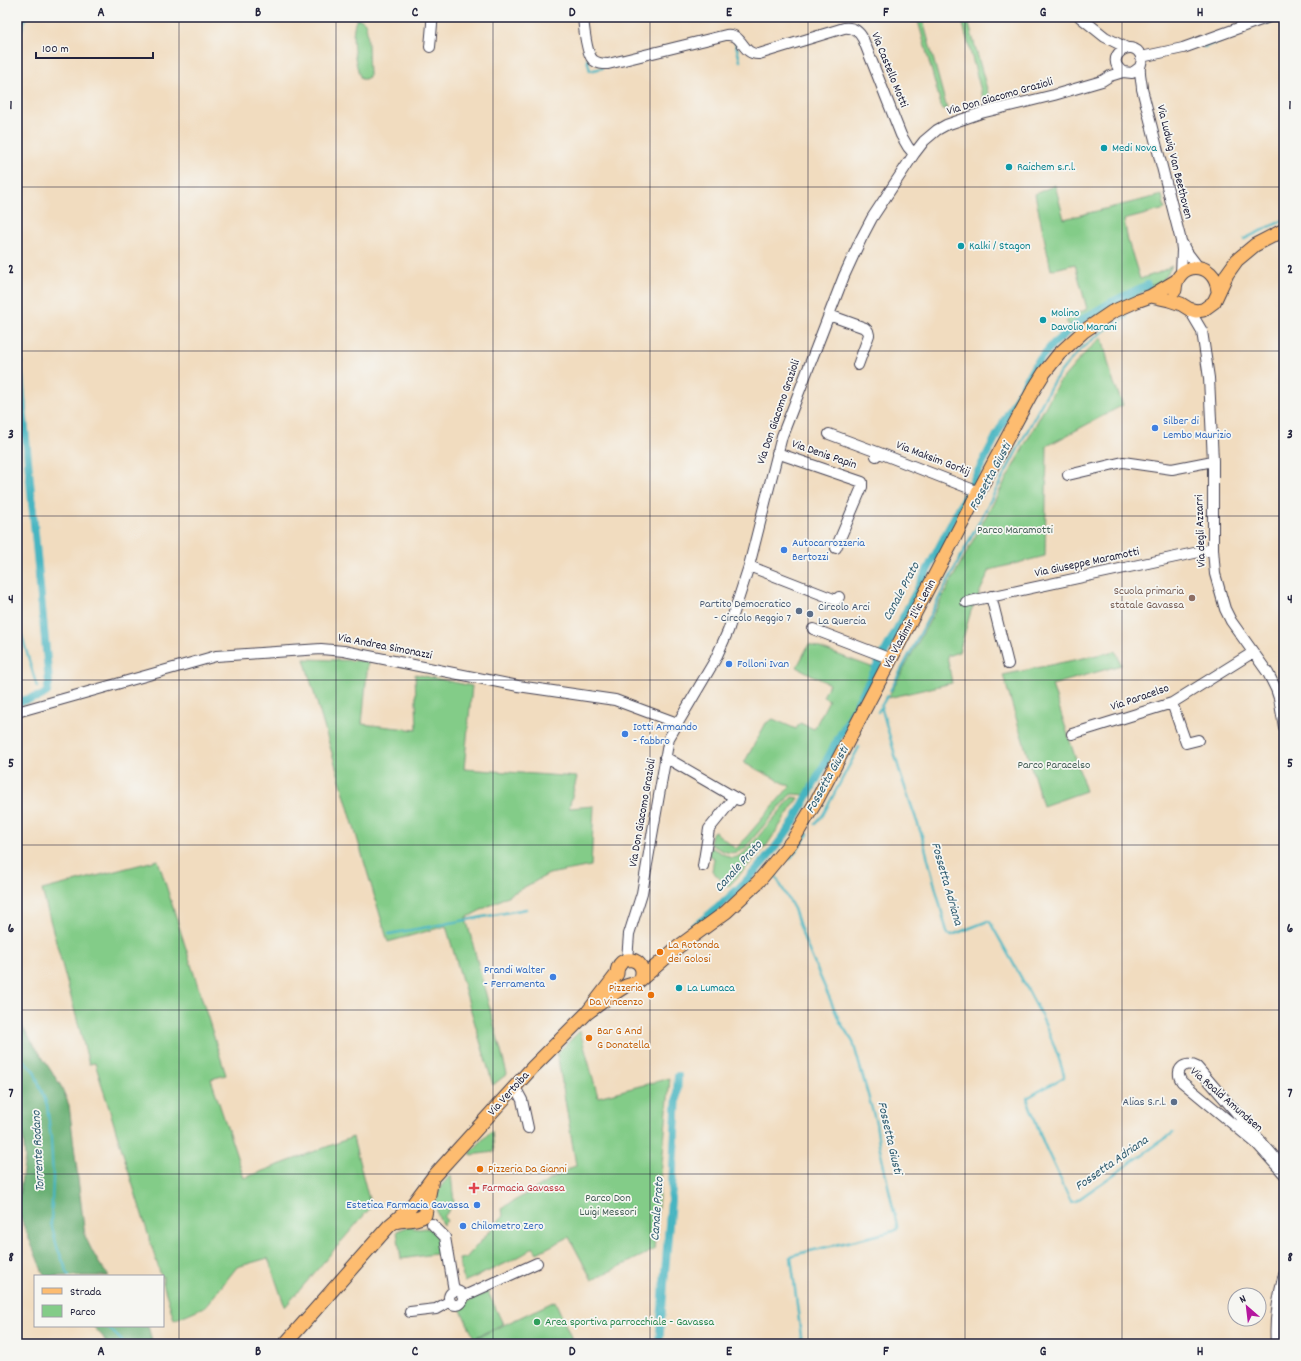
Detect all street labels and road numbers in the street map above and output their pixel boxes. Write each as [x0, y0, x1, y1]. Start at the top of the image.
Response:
street label: Via Castello Motti [866, 30, 912, 110]
street label: Via Don Giacomo Grazioli [945, 74, 1055, 120]
street label: Via Ludwig Van Beethoven [1152, 103, 1197, 221]
street label: Via Don Giacomo Grazioli [753, 357, 805, 467]
street label: Via Denis Papin [789, 436, 859, 474]
street label: Via Maksim Gorkij [893, 437, 973, 481]
street label: Via degli Azzarri [1191, 494, 1211, 568]
street label: Via Giuseppe Maramotti [1033, 544, 1141, 582]
street label: Via Vladimir Il'ic Lenin [879, 576, 941, 671]
street label: Via Andrea Simonazzi [336, 630, 434, 664]
street label: Via Paracelso [1108, 680, 1172, 716]
street label: Via Don Giacomo Grazioli [625, 757, 661, 869]
street label: Via Roald Amundsen [1186, 1064, 1266, 1137]
street label: Via Vertoiba [484, 1068, 534, 1120]

